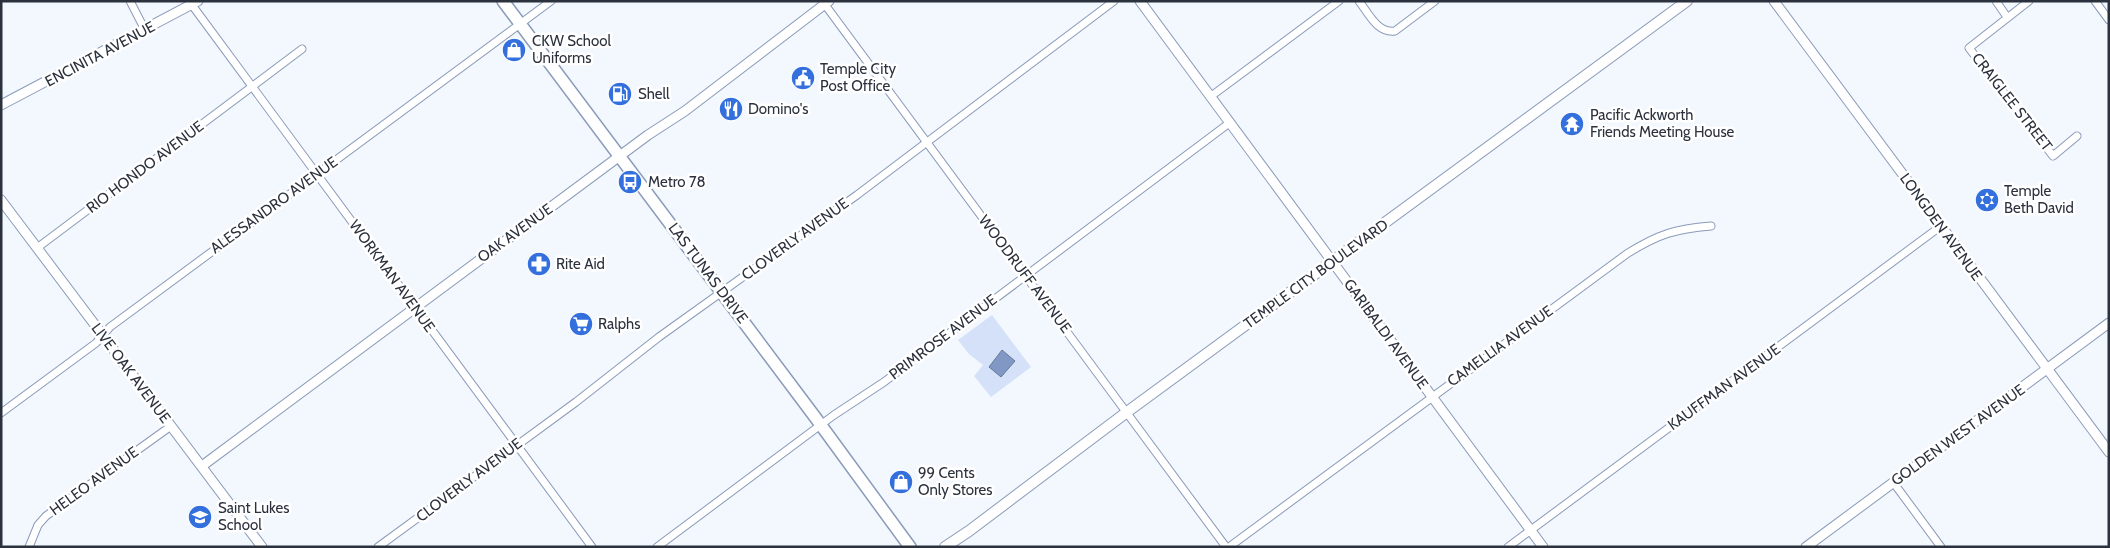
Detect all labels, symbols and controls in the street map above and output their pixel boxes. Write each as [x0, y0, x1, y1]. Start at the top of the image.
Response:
street label: ENCINITA AVENUE [42, 17, 158, 91]
place label: CKW School Uniforms [532, 32, 611, 67]
shop icon: CKW School Uniforms [501, 37, 527, 63]
street label: CRAIGLEE STREET [1968, 49, 2056, 155]
place label: Temple City Post Office [820, 60, 896, 95]
public building icon: Temple City Post Office [790, 65, 816, 91]
fuel station icon: Shell [607, 81, 633, 107]
place label: Shell [638, 85, 670, 103]
restaurant icon: Domino's [718, 96, 744, 122]
place label: Domino's [748, 100, 808, 118]
place label: Pacific Ackworth Friends Meeting House [1590, 106, 1735, 141]
temple icon: Pacific Ackworth Friends Meeting House [1559, 111, 1585, 137]
street label: RIO HONDO AVENUE [83, 117, 207, 217]
street label: ALESSANDRO AVENUE [207, 153, 341, 257]
bus stop icon: Metro 78 [617, 169, 643, 195]
street label: LONGDEN AVENUE [1896, 170, 1986, 284]
place label: Metro 78 [648, 173, 706, 191]
place label: Temple Beth David [2004, 182, 2074, 217]
synagogue icon: Temple Beth David [1974, 187, 2000, 213]
street label: CLOVERLY AVENUE [738, 194, 852, 284]
street label: OAK AVENUE [474, 200, 556, 266]
street label: WOODRUFF AVENUE [975, 212, 1075, 336]
street label: WORKMAN AVENUE [345, 216, 439, 336]
street label: TEMPLE CITY BOULEVARD [1240, 216, 1392, 332]
street label: LAS TUNAS DRIVE [664, 219, 752, 327]
pharmacy icon: Rite Aid [526, 251, 552, 277]
place label: Rite Aid [556, 255, 605, 273]
street label: GARIBALDI AVENUE [1340, 275, 1432, 393]
street label: PRIMROSE AVENUE [886, 291, 1000, 383]
street label: CAMELLIA AVENUE [1444, 302, 1556, 390]
supermarket icon: Ralphs [568, 311, 594, 337]
place label: Ralphs [598, 315, 640, 333]
street label: LIVE OAK AVENUE [88, 320, 174, 426]
street label: KAUFFMAN AVENUE [1664, 340, 1784, 434]
street label: GOLDEN WEST AVENUE [1888, 381, 2028, 489]
street label: CLOVERLY AVENUE [413, 434, 525, 526]
street label: HELEO AVENUE [46, 443, 142, 519]
place label: 99 Cents Only Stores [918, 464, 992, 499]
shop icon: 99 Cents Only Stores [888, 469, 914, 495]
place label: Saint Lukes School [218, 499, 289, 534]
school or university icon: Saint Lukes School [187, 504, 213, 530]

